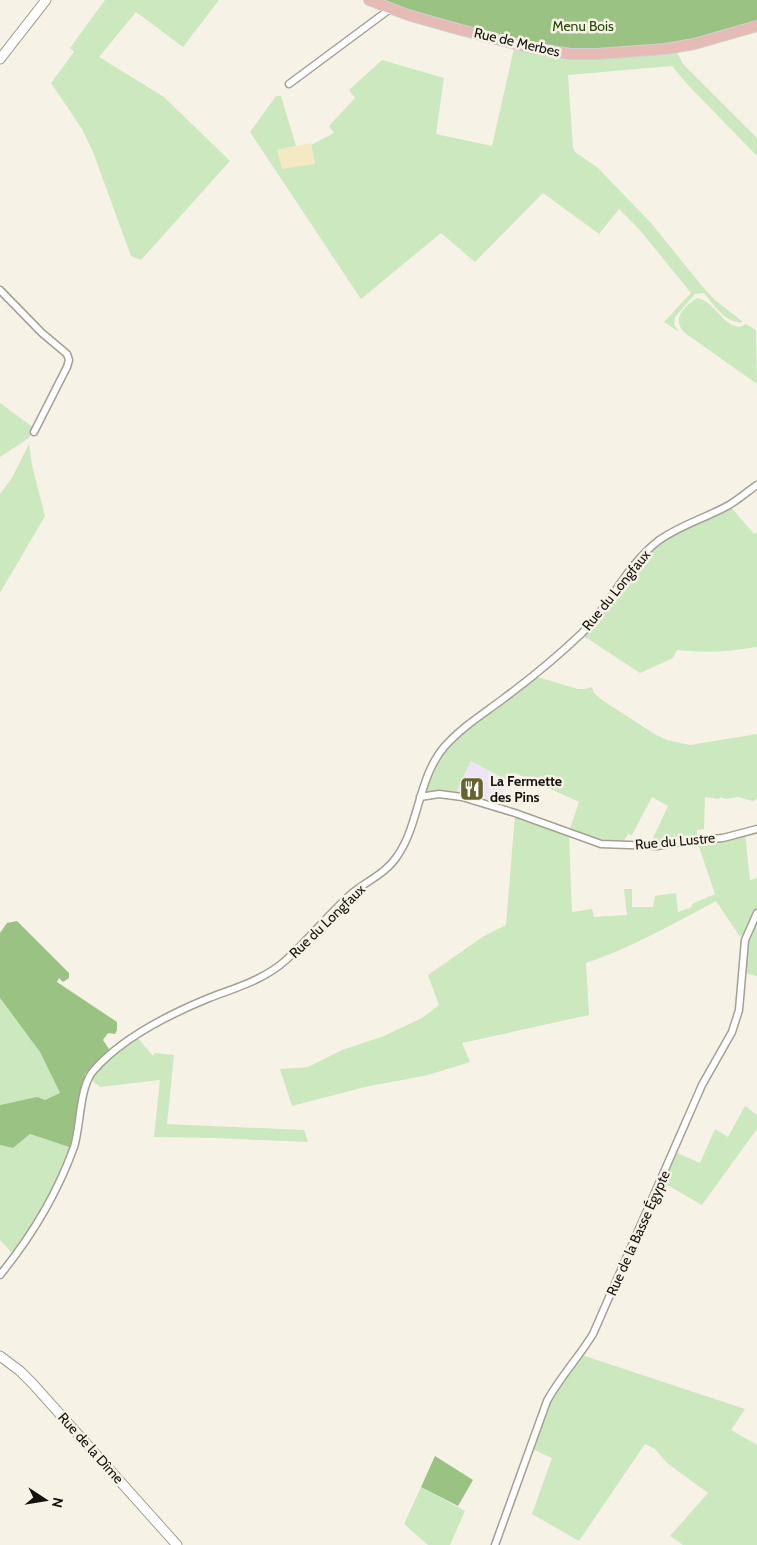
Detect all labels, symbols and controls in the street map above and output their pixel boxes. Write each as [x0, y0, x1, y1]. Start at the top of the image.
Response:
park label: Menu Bois [552, 17, 614, 35]
street label: Rue de Merbes [472, 23, 562, 61]
street label: Rue du Longfaux [578, 546, 654, 634]
place label: La Fermette des Pins [490, 772, 562, 806]
restaurant icon: La Fermette des Pins [459, 776, 485, 802]
street label: Rue du Lustre [634, 829, 716, 853]
street label: Rue du Longfaux [285, 880, 369, 962]
street label: Rue de la Basse Égypte [602, 1168, 674, 1298]
street label: Rue de la Dîme [54, 1409, 128, 1487]
north arrow [20, 1475, 70, 1525]
text: N [48, 1496, 68, 1509]

